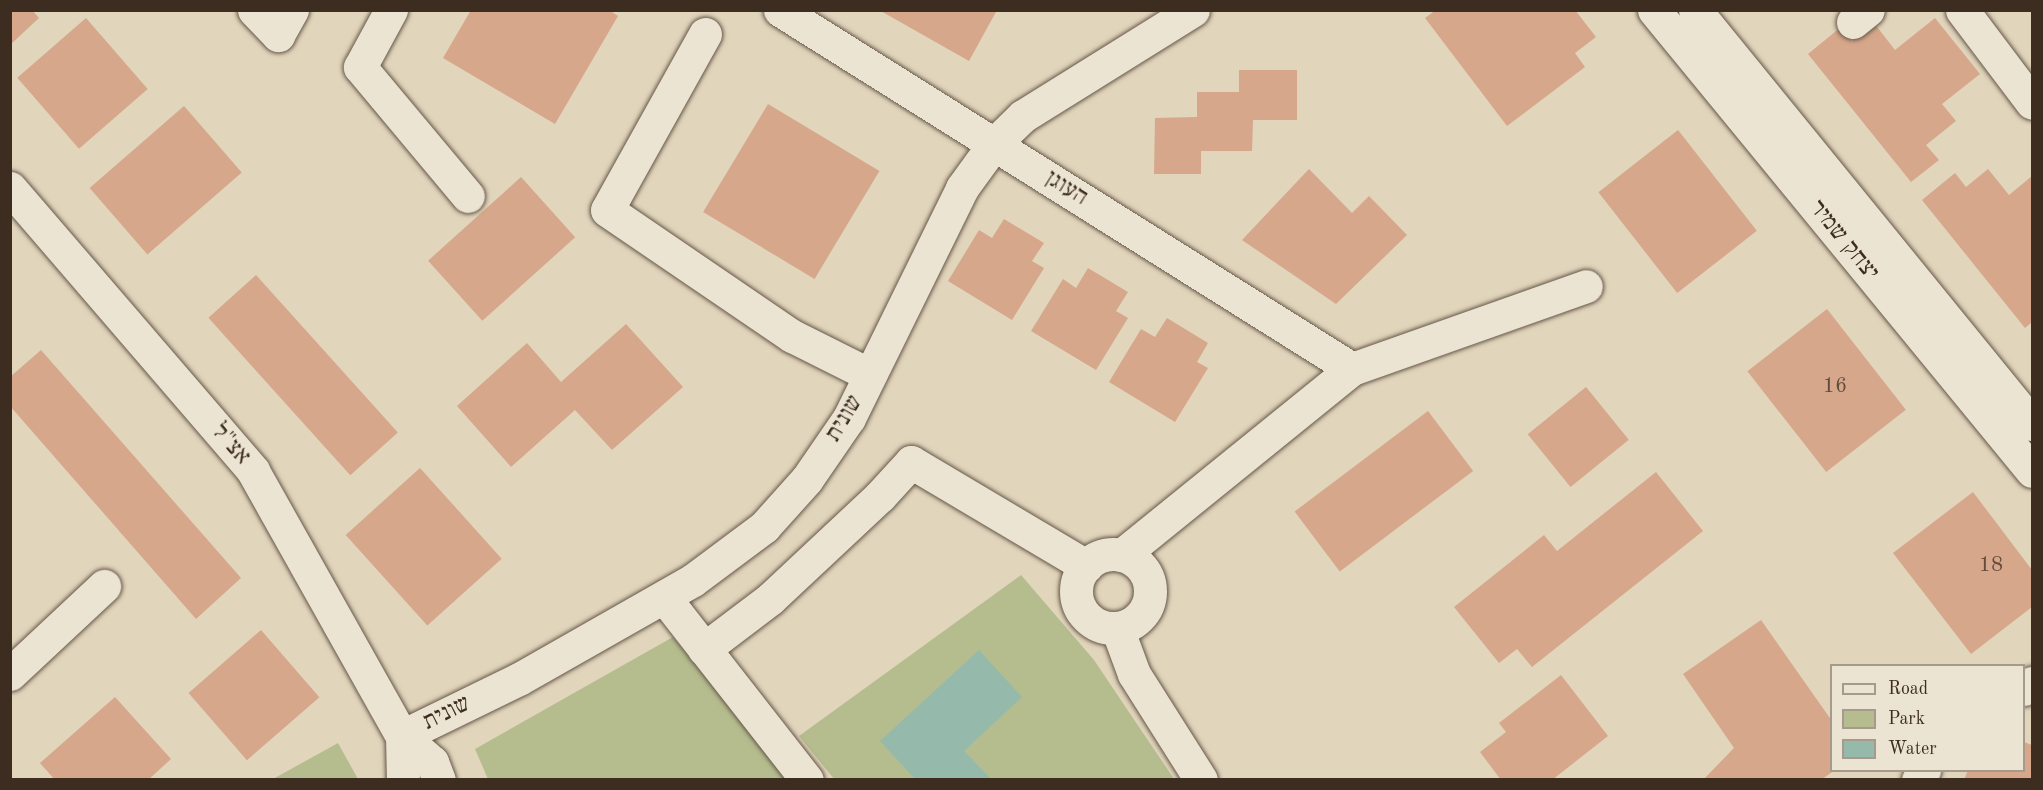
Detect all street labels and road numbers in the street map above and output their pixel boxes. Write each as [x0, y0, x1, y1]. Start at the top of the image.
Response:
street label: העוגן [1040, 165, 1092, 213]
street label: יצחק שמיר [1802, 195, 1884, 287]
street label: שונית [820, 390, 870, 448]
street label: אצ"ל [204, 418, 256, 472]
street label: שונית [419, 690, 475, 738]

